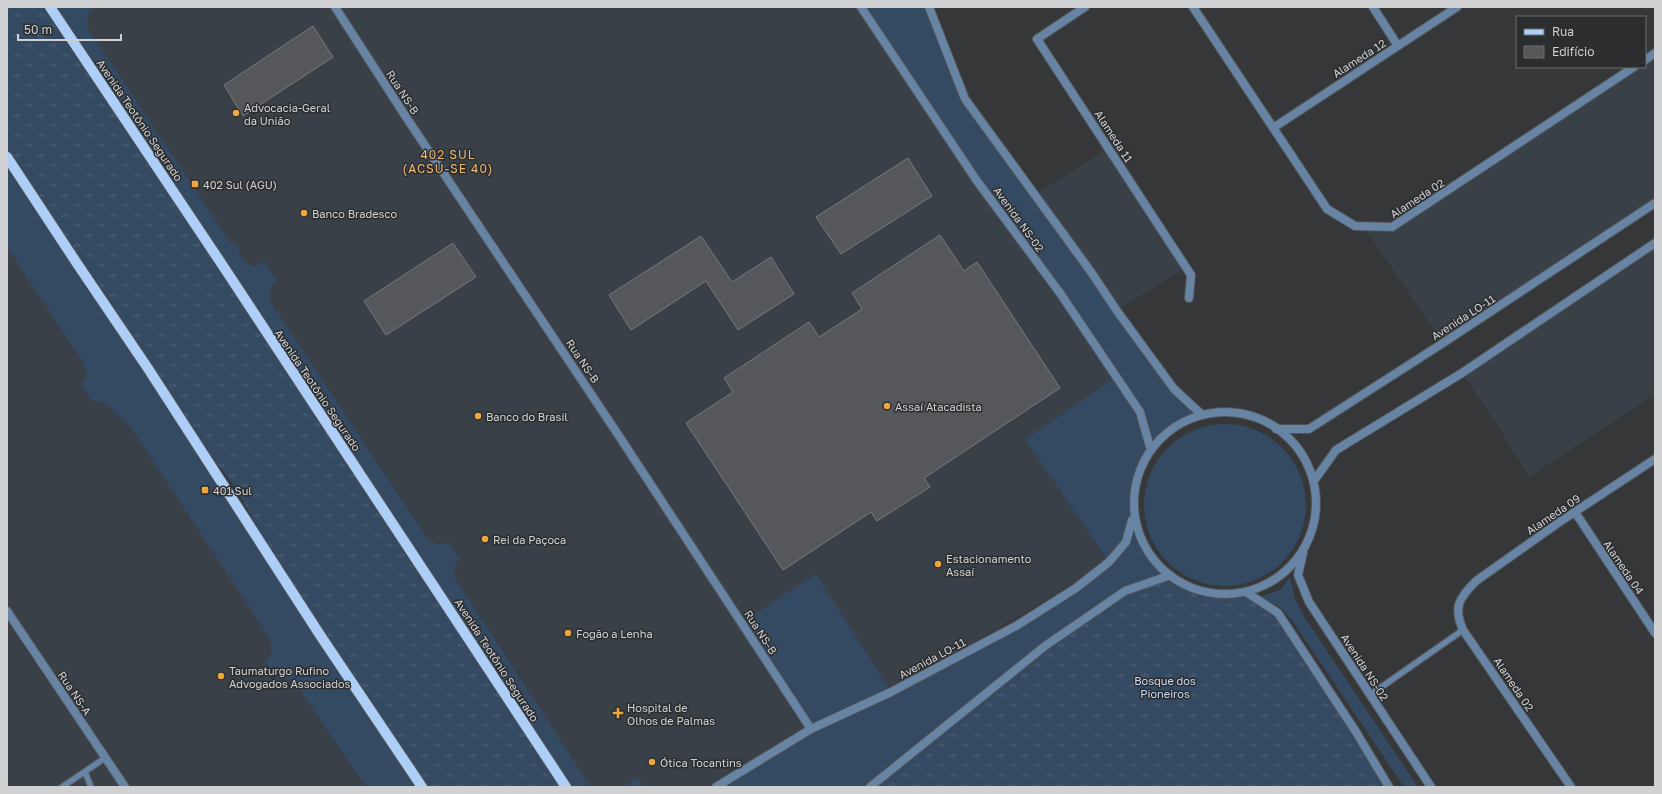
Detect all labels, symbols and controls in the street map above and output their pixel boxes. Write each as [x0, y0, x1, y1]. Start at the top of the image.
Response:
scale bar [18, 16, 121, 42]
legend [1516, 16, 1646, 68]
text: 50 m [24, 22, 52, 37]
text: Rua [1552, 24, 1574, 39]
street label: Alameda 12 [1330, 36, 1388, 80]
text: Edifício [1552, 44, 1594, 59]
street label: Avenida Teotônio Segurado [94, 57, 186, 184]
street label: Rua NS-B [384, 68, 422, 116]
place label: Advocacia-Geral da União [244, 101, 331, 127]
marker: Advocacia-Geral da União [231, 108, 241, 118]
street label: Alameda 11 [1092, 108, 1136, 164]
district label: 402 SUL (ACSU-SE 40) [403, 147, 493, 176]
street label: Alameda 02 [1387, 176, 1447, 220]
place label: 402 Sul (AGU) [203, 178, 277, 191]
marker: 402 Sul (AGU) [190, 179, 200, 189]
street label: Avenida NS-02 [991, 184, 1047, 254]
place label: Banco Bradesco [312, 207, 397, 220]
marker: Banco Bradesco [299, 208, 309, 218]
street label: Avenida LO-11 [1429, 292, 1497, 342]
street label: Avenida Teotônio Segurado [272, 327, 364, 454]
street label: Rua NS-B [564, 337, 602, 385]
place label: Assaí Atacadista [895, 400, 982, 413]
marker: Assaí Atacadista [882, 401, 892, 411]
place label: Banco do Brasil [486, 410, 568, 423]
marker: Banco do Brasil [473, 411, 483, 421]
place label: 401 Sul [213, 484, 252, 497]
marker: 401 Sul [200, 485, 210, 495]
street label: Alameda 09 [1524, 491, 1582, 537]
place label: Rei da Paçoca [493, 533, 566, 546]
marker: Rei da Paçoca [480, 534, 490, 544]
street label: Alameda 04 [1601, 538, 1647, 597]
place label: Estacionamento Assaí [946, 552, 1032, 578]
marker: Estacionamento Assaí [933, 559, 943, 569]
street label: Avenida Teotônio Segurado [452, 596, 542, 724]
street label: Rua NS-B [742, 608, 780, 656]
place label: Fogão a Lenha [576, 627, 653, 640]
marker: Fogão a Lenha [563, 628, 573, 638]
street label: Avenida NS-02 [1339, 631, 1391, 703]
street label: Avenida LO-11 [897, 635, 967, 681]
street label: Alameda 02 [1491, 655, 1537, 713]
place label: Taumaturgo Rufino Advogados Associados [229, 664, 351, 690]
street label: Rua NS-A [56, 669, 95, 718]
marker: Taumaturgo Rufino Advogados Associados [216, 671, 226, 681]
park label: Bosque dos Pioneiros [1134, 674, 1196, 700]
place label: Hospital de Olhos de Palmas [627, 701, 715, 727]
marker: Hospital de Olhos de Palmas [612, 707, 624, 719]
place label: Ótica Tocantins [660, 756, 742, 769]
marker: Ótica Tocantins [647, 757, 657, 767]

